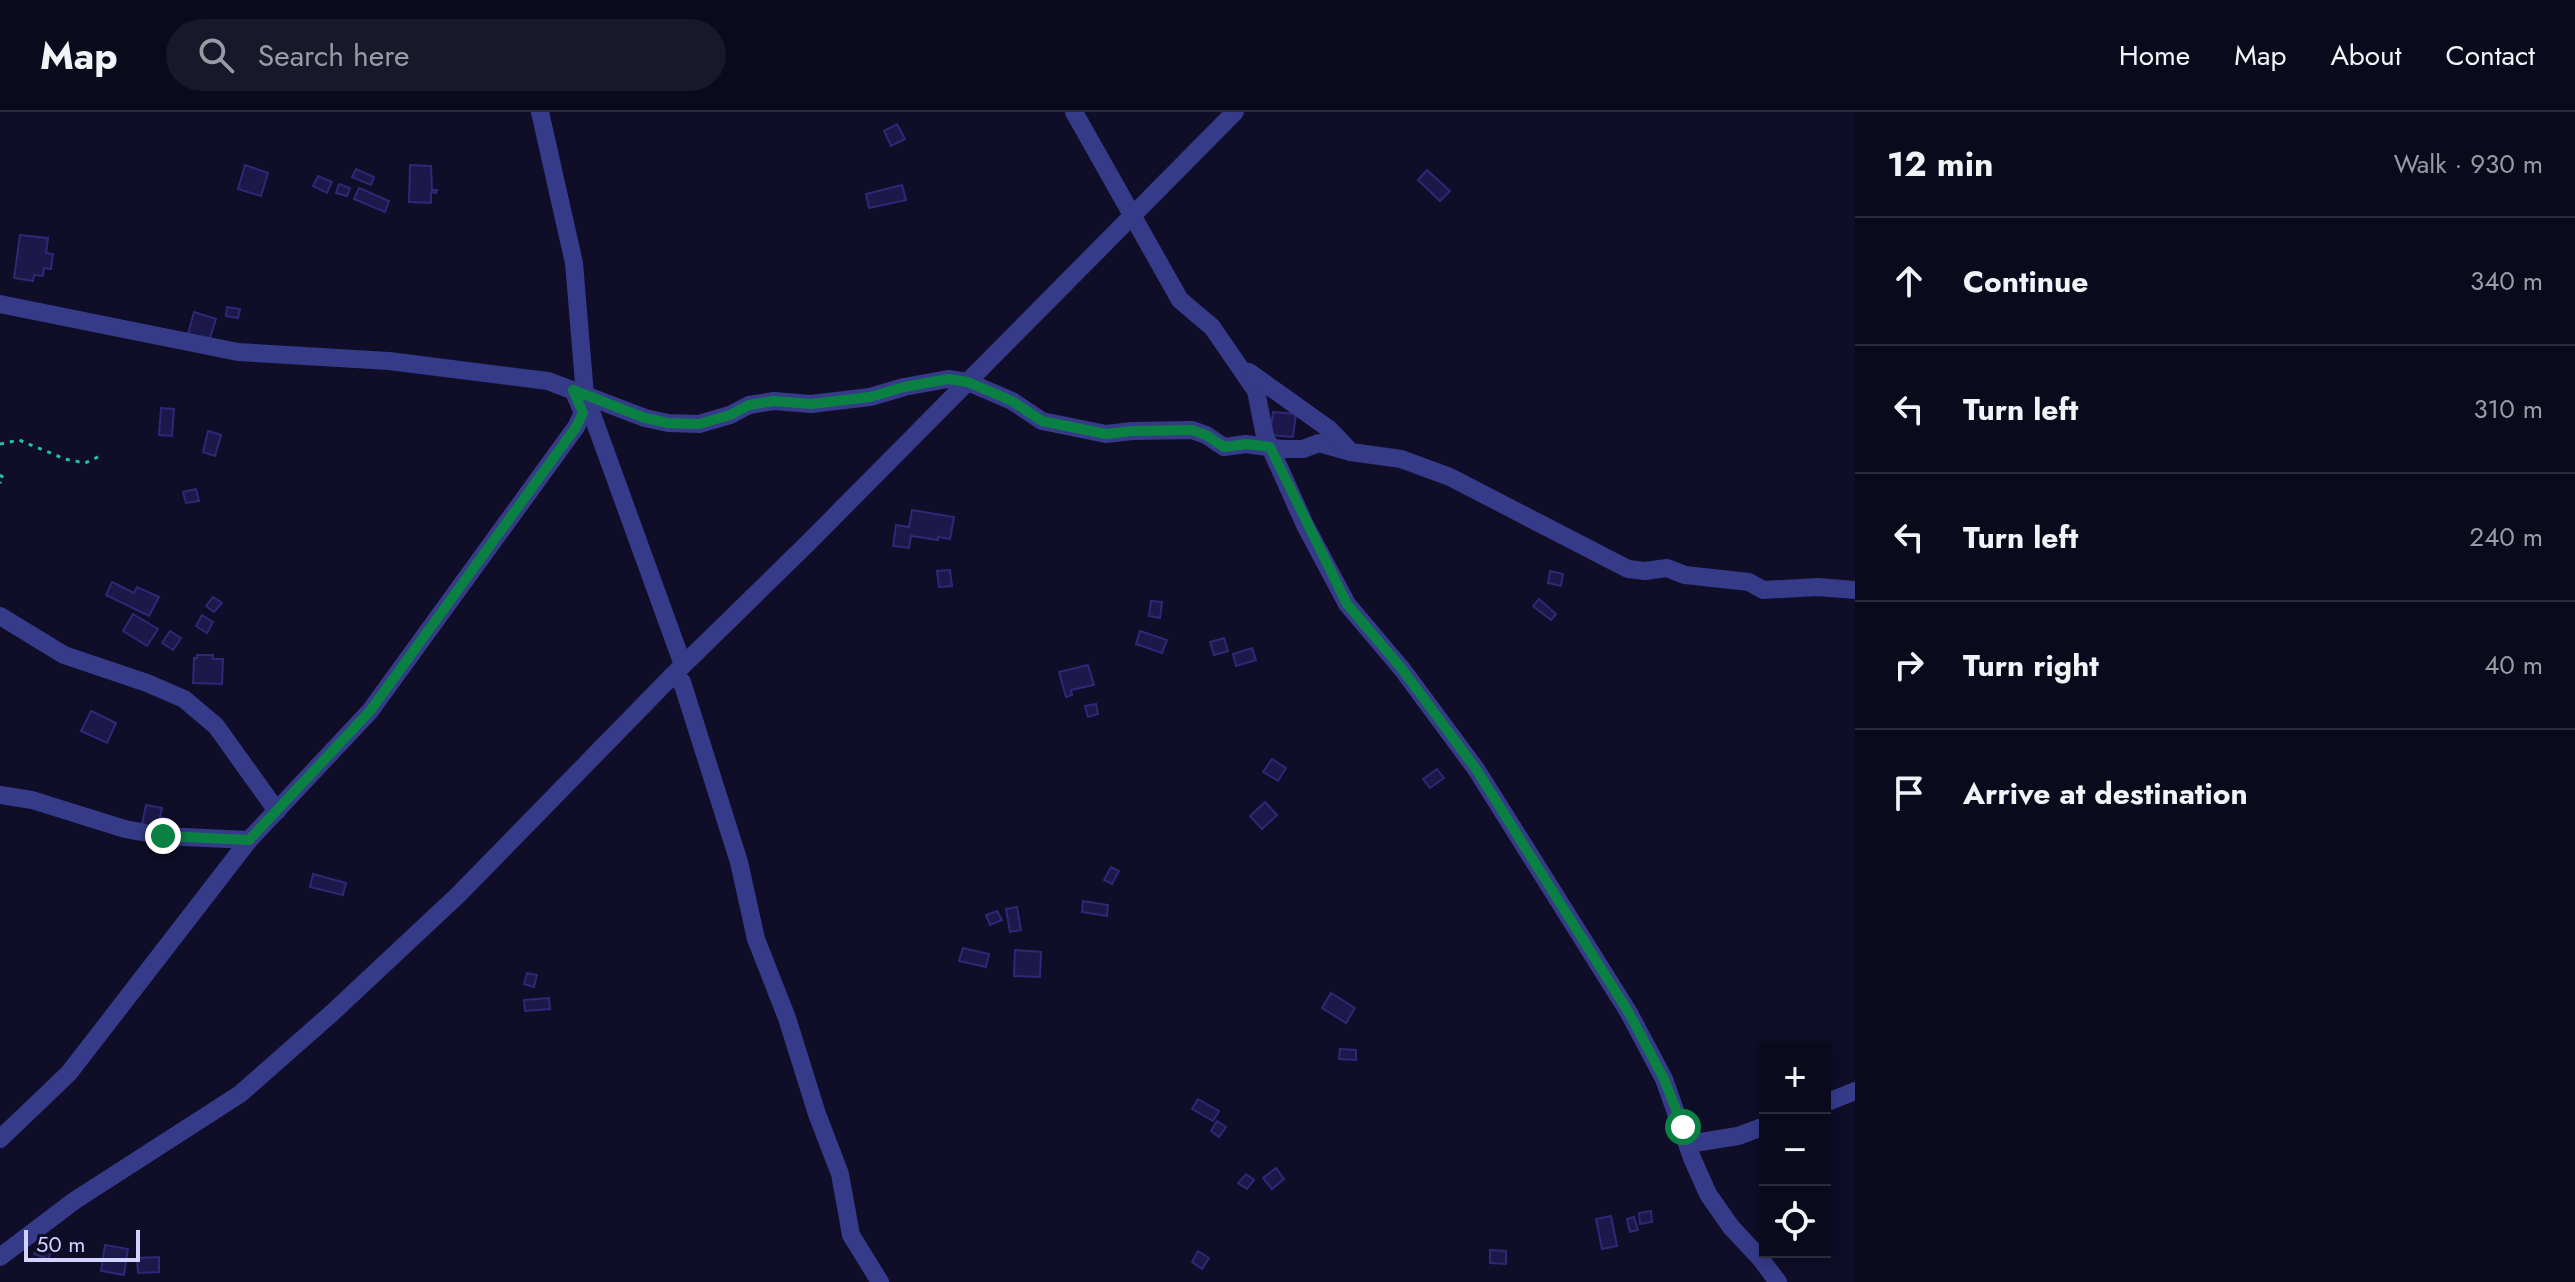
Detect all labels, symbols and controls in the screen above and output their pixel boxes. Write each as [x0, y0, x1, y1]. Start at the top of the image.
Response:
search box [166, 19, 726, 91]
text: Map [40, 28, 118, 83]
icon: search [194, 33, 238, 77]
text: Search here [258, 34, 410, 77]
text: Home [2119, 35, 2190, 76]
text: Map [2234, 35, 2286, 76]
text: About [2330, 35, 2402, 76]
text: Contact [2446, 35, 2535, 76]
text: 12 min [1887, 140, 1994, 189]
text: Walk · 930 m [2394, 145, 2543, 183]
icon: ahead [1887, 259, 1931, 303]
text: Continue [1963, 260, 2089, 303]
text: 340 m [2470, 262, 2543, 300]
icon: left [1887, 387, 1931, 431]
text: Turn left [1963, 388, 2078, 431]
text: 310 m [2473, 390, 2543, 428]
icon: left [1887, 515, 1931, 559]
text: Turn left [1963, 516, 2078, 559]
text: 240 m [2469, 518, 2543, 556]
icon: right [1887, 643, 1931, 687]
text: Turn right [1963, 644, 2099, 687]
text: 40 m [2484, 646, 2543, 684]
icon: arrive [1887, 771, 1931, 815]
text: Arrive at destination [1963, 772, 2248, 815]
route end [145, 818, 181, 854]
map controls [1759, 1042, 1831, 1258]
button: + [1759, 1042, 1831, 1114]
route start [1665, 1109, 1701, 1145]
button: − [1759, 1114, 1831, 1186]
button: locate [1759, 1186, 1831, 1258]
scale bar [24, 1226, 140, 1262]
text: 50 m [36, 1228, 85, 1260]

